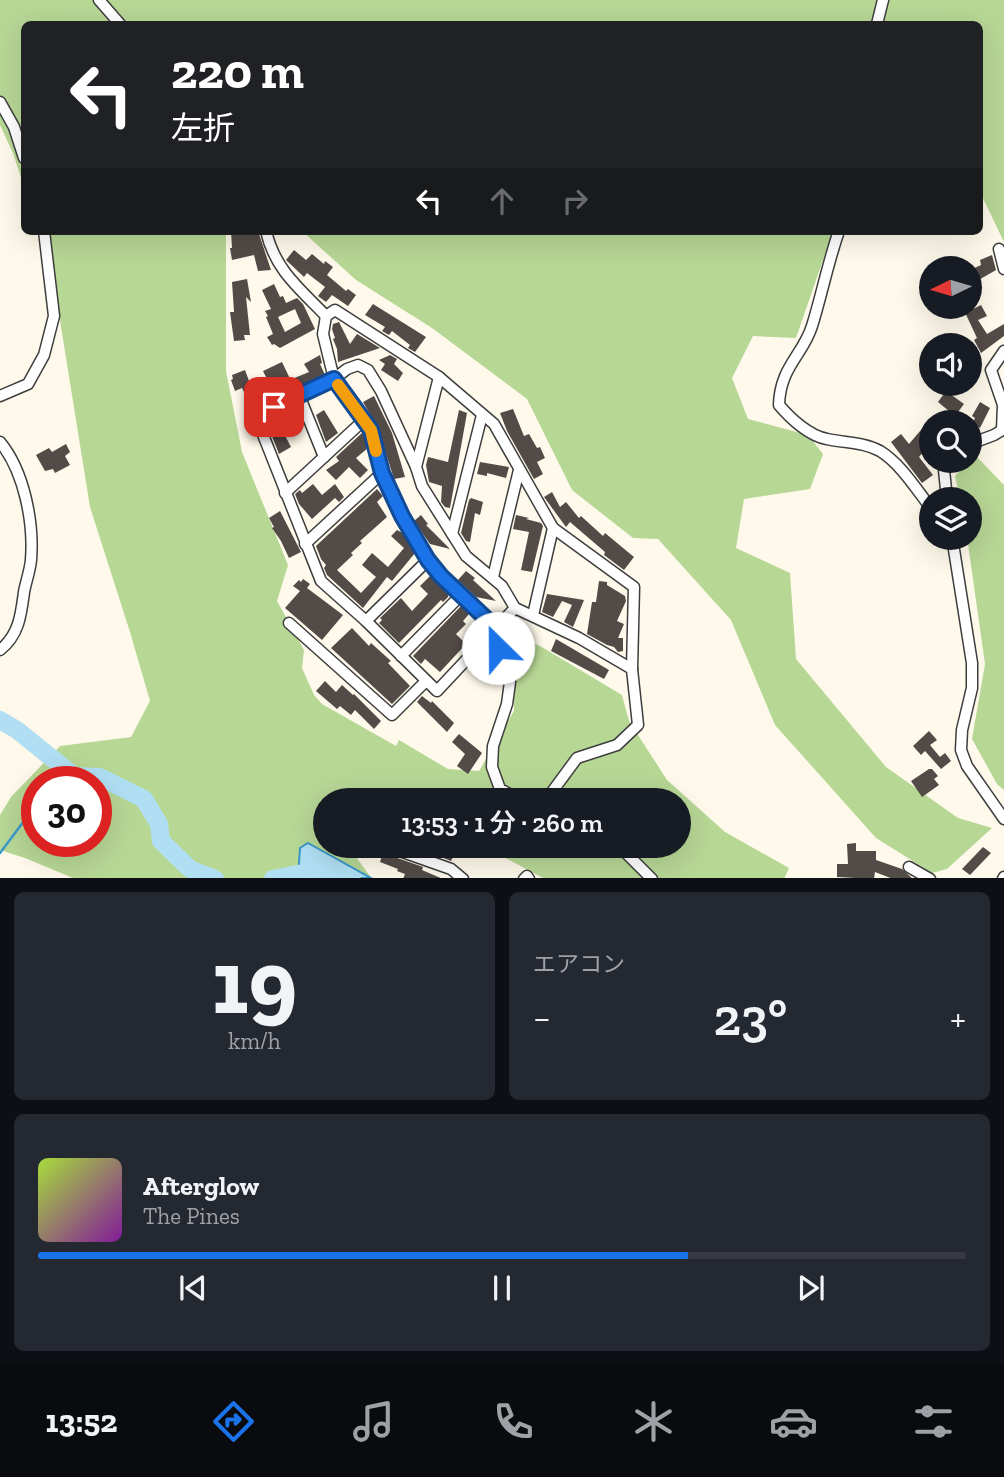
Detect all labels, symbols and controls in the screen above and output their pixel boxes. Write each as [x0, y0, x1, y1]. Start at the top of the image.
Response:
text: 220 m [171, 42, 304, 101]
icon: left [56, 49, 147, 140]
text: 左折 [171, 109, 235, 147]
icon: left [410, 182, 448, 220]
icon: ahead [483, 182, 521, 220]
icon: right [556, 182, 594, 220]
north arrow [919, 256, 982, 318]
map controls [919, 256, 982, 550]
button: sound [919, 333, 982, 396]
pin [244, 377, 304, 437]
icon: arrive [255, 388, 293, 426]
button: search [919, 410, 982, 473]
button: layers [919, 487, 982, 550]
position arrow [461, 611, 535, 685]
speed limit sign: 30 [21, 766, 112, 857]
text: 13:53 · 1 分 · 260 m [401, 807, 603, 839]
text: 19 [212, 927, 297, 1036]
text: エアコン [533, 950, 625, 978]
text: 23° [713, 986, 787, 1048]
text: − [533, 995, 551, 1041]
text: + [950, 995, 966, 1041]
text: km/h [228, 1027, 281, 1055]
text: Afterglow [143, 1170, 259, 1202]
text: The Pines [143, 1202, 240, 1230]
icon: previous [174, 1269, 212, 1307]
icon: pause [483, 1269, 521, 1307]
icon: next [792, 1269, 830, 1307]
icon: directions [209, 1397, 258, 1446]
icon: music [349, 1397, 398, 1446]
icon: phone [489, 1397, 538, 1446]
icon: climate [629, 1397, 678, 1446]
icon: car [769, 1397, 818, 1446]
icon: filters [909, 1397, 958, 1446]
text: 13:52 [46, 1402, 117, 1440]

